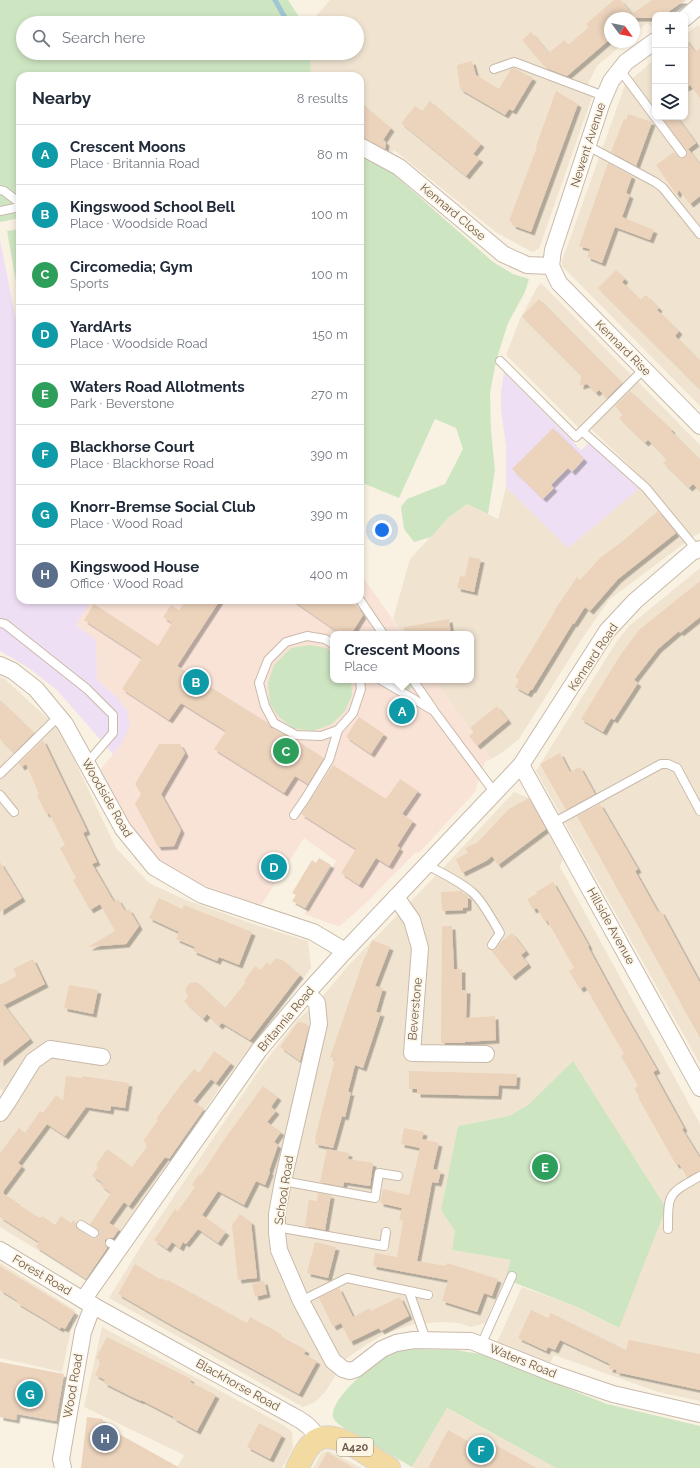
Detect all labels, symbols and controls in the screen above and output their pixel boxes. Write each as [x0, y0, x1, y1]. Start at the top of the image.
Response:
north arrow [604, 12, 640, 48]
map controls [652, 12, 688, 120]
button: + [652, 12, 688, 48]
search box [16, 16, 364, 60]
icon: search [30, 27, 52, 49]
text: Search here [62, 29, 145, 47]
button: − [652, 48, 688, 84]
button: layers [652, 84, 688, 120]
text: Nearby [32, 88, 91, 108]
text: 8 results [297, 91, 348, 106]
street label: Newent Avenue [568, 101, 608, 189]
text: Crescent Moons [70, 138, 186, 156]
text: A [41, 147, 49, 162]
text: 80 m [317, 147, 348, 162]
text: Place · Britannia Road [70, 156, 200, 171]
street label: Kennard Close [417, 181, 489, 243]
text: Kingswood School Bell [70, 198, 235, 216]
text: B [41, 207, 49, 222]
text: 100 m [311, 207, 348, 222]
text: Place · Woodside Road [70, 216, 208, 231]
text: Circomedia; Gym [70, 258, 193, 276]
text: C [41, 267, 49, 282]
text: 100 m [311, 267, 348, 282]
text: Sports [70, 276, 109, 291]
street label: Kennard Rise [592, 317, 654, 379]
text: YardArts [70, 318, 132, 336]
text: D [40, 327, 50, 342]
text: 150 m [312, 327, 348, 342]
text: Place · Woodside Road [70, 336, 208, 351]
text: Waters Road Allotments [70, 378, 245, 396]
text: E [41, 387, 49, 402]
text: 270 m [311, 387, 348, 402]
text: Park · Beverstone [70, 396, 174, 411]
text: Blackhorse Court [70, 438, 195, 456]
text: F [41, 447, 49, 462]
text: 390 m [310, 447, 348, 462]
text: Place · Blackhorse Road [70, 456, 214, 471]
text: Knorr-Bremse Social Club [70, 498, 256, 516]
text: G [40, 507, 50, 522]
text: 390 m [310, 507, 348, 522]
text: Place · Wood Road [70, 516, 183, 531]
your location [372, 520, 392, 540]
text: Kingswood House [70, 558, 199, 576]
text: H [40, 567, 50, 582]
text: 400 m [310, 567, 348, 582]
text: Office · Wood Road [70, 576, 183, 591]
street label: Kennard Road [565, 621, 621, 693]
popup [330, 631, 474, 683]
text: Crescent Moons [344, 641, 460, 659]
text: Place [344, 659, 378, 674]
pin: B [183, 667, 209, 697]
pin: A [389, 696, 415, 726]
pin: C [273, 736, 299, 766]
street label: Woodside Road [79, 756, 135, 840]
pin: D [261, 852, 287, 882]
street label: Hillside Avenue [584, 885, 638, 967]
street label: Beverstone [405, 977, 425, 1041]
street label: Britannia Road [255, 984, 317, 1054]
pin: E [532, 1152, 558, 1182]
street label: School Road [272, 1154, 296, 1226]
street label: Forest Road [10, 1252, 74, 1298]
street label: Waters Road [487, 1341, 559, 1381]
street label: Wood Road [60, 1353, 86, 1419]
street label: Blackhorse Road [194, 1356, 282, 1414]
pin: G [17, 1379, 43, 1409]
pin: H [92, 1423, 118, 1453]
pin: F [468, 1435, 494, 1465]
road number: A420 [337, 1438, 373, 1456]

